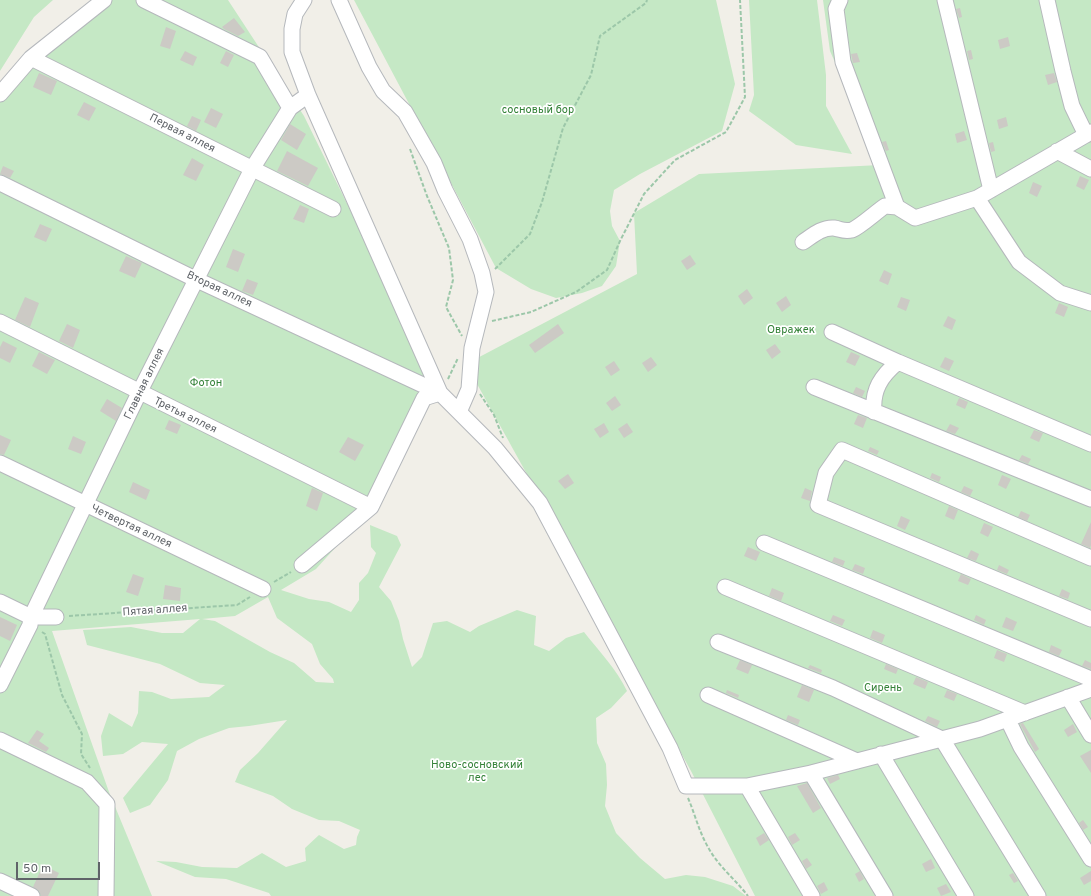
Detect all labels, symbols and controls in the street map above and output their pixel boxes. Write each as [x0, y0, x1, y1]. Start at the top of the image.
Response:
park label: сосновый бор [502, 104, 574, 118]
street label: Первая аллея [147, 112, 217, 156]
street label: Вторая аллея [184, 269, 254, 311]
park label: Овражек [767, 324, 815, 338]
street label: Главная аллея [122, 346, 168, 422]
park label: Фотон [190, 377, 222, 391]
street label: Третья аллея [151, 395, 219, 437]
street label: Четвертая аллея [88, 502, 174, 552]
street label: Пятая аллея [122, 602, 188, 620]
park label: Сирень [864, 682, 902, 696]
park label: Ново-сосновский лес [431, 759, 523, 785]
scale bar [18, 854, 102, 880]
text: 50 m [23, 861, 51, 877]

